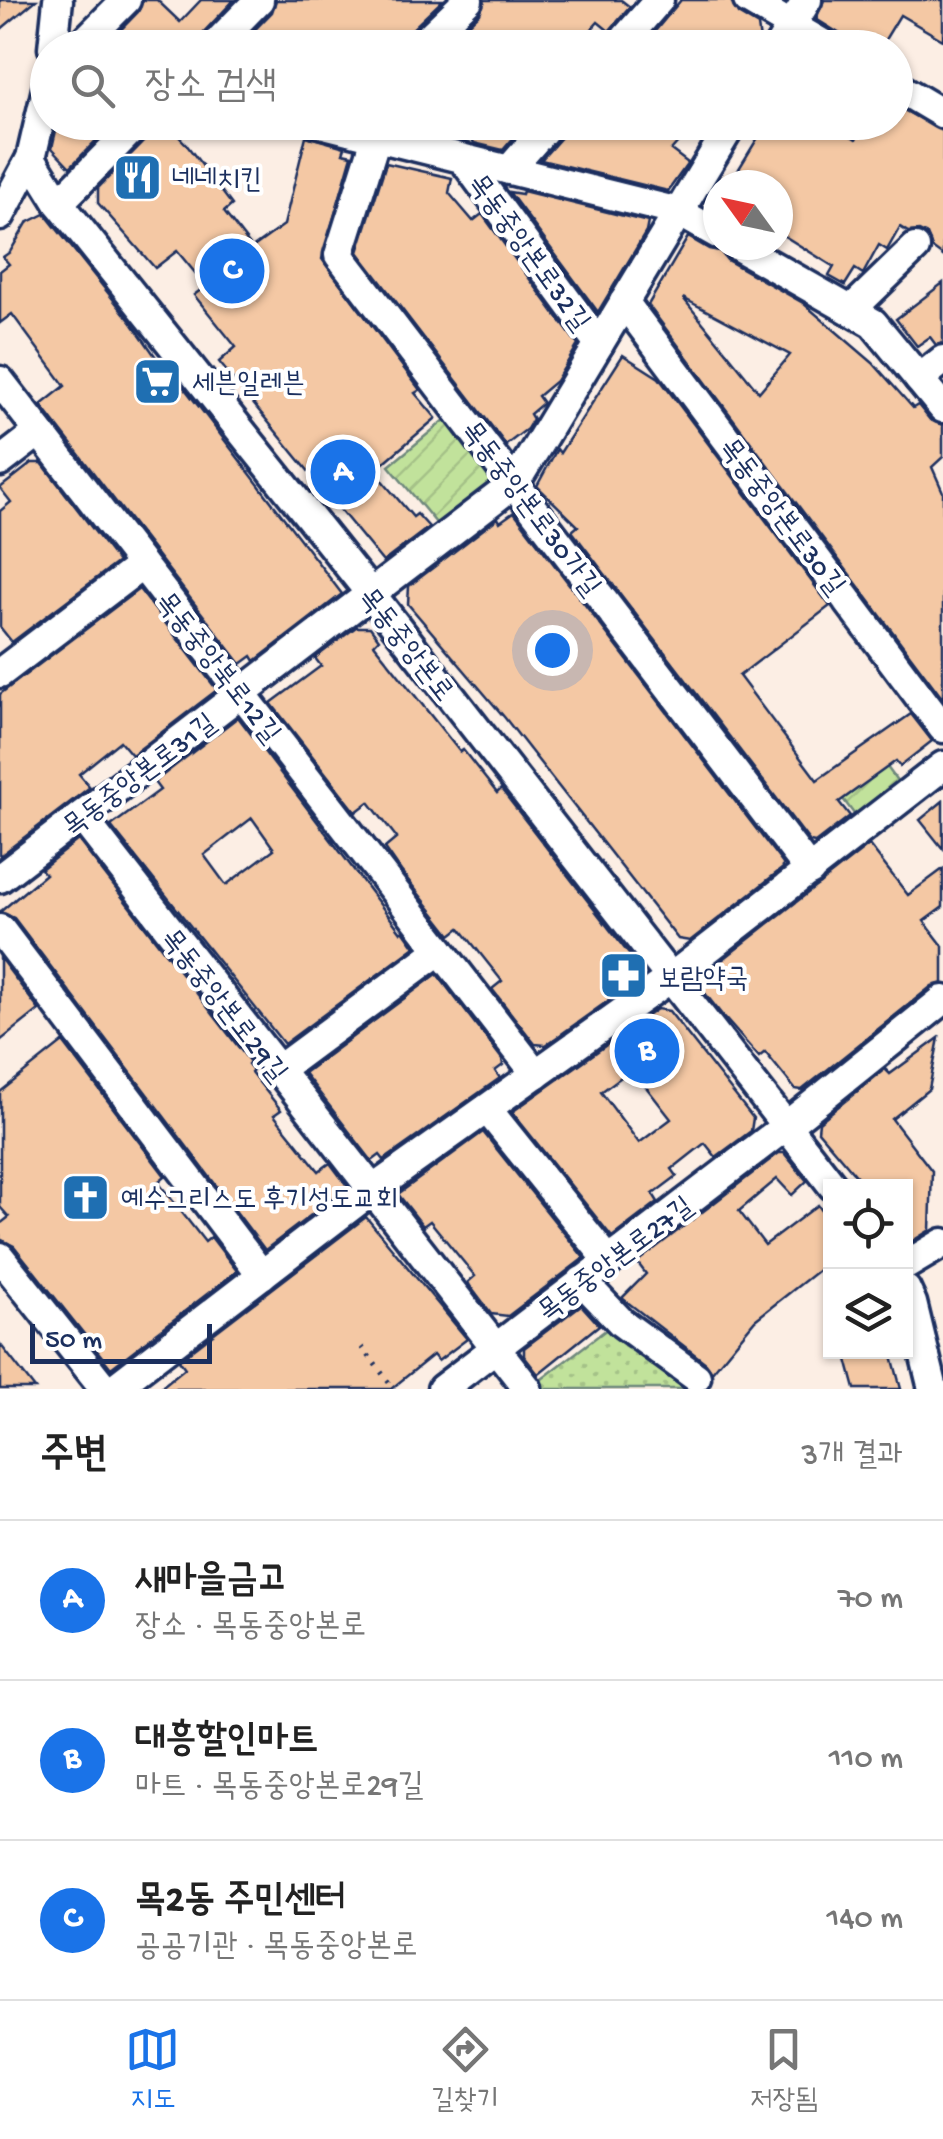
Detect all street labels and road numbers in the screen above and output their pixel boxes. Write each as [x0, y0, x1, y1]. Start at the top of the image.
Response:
street label: 목동중앙본로32길 [459, 169, 595, 339]
street label: 목동중앙본로30가길 [453, 416, 606, 604]
street label: 목동중앙본로30길 [711, 433, 850, 603]
street label: 목동중앙본로 [350, 582, 459, 709]
street label: 목동중앙북로12길 [147, 587, 286, 751]
street label: 목동중앙본로31길 [57, 708, 224, 845]
street label: 목동중앙본로29길 [152, 924, 293, 1090]
street label: 목동중앙본로27길 [532, 1191, 701, 1330]

